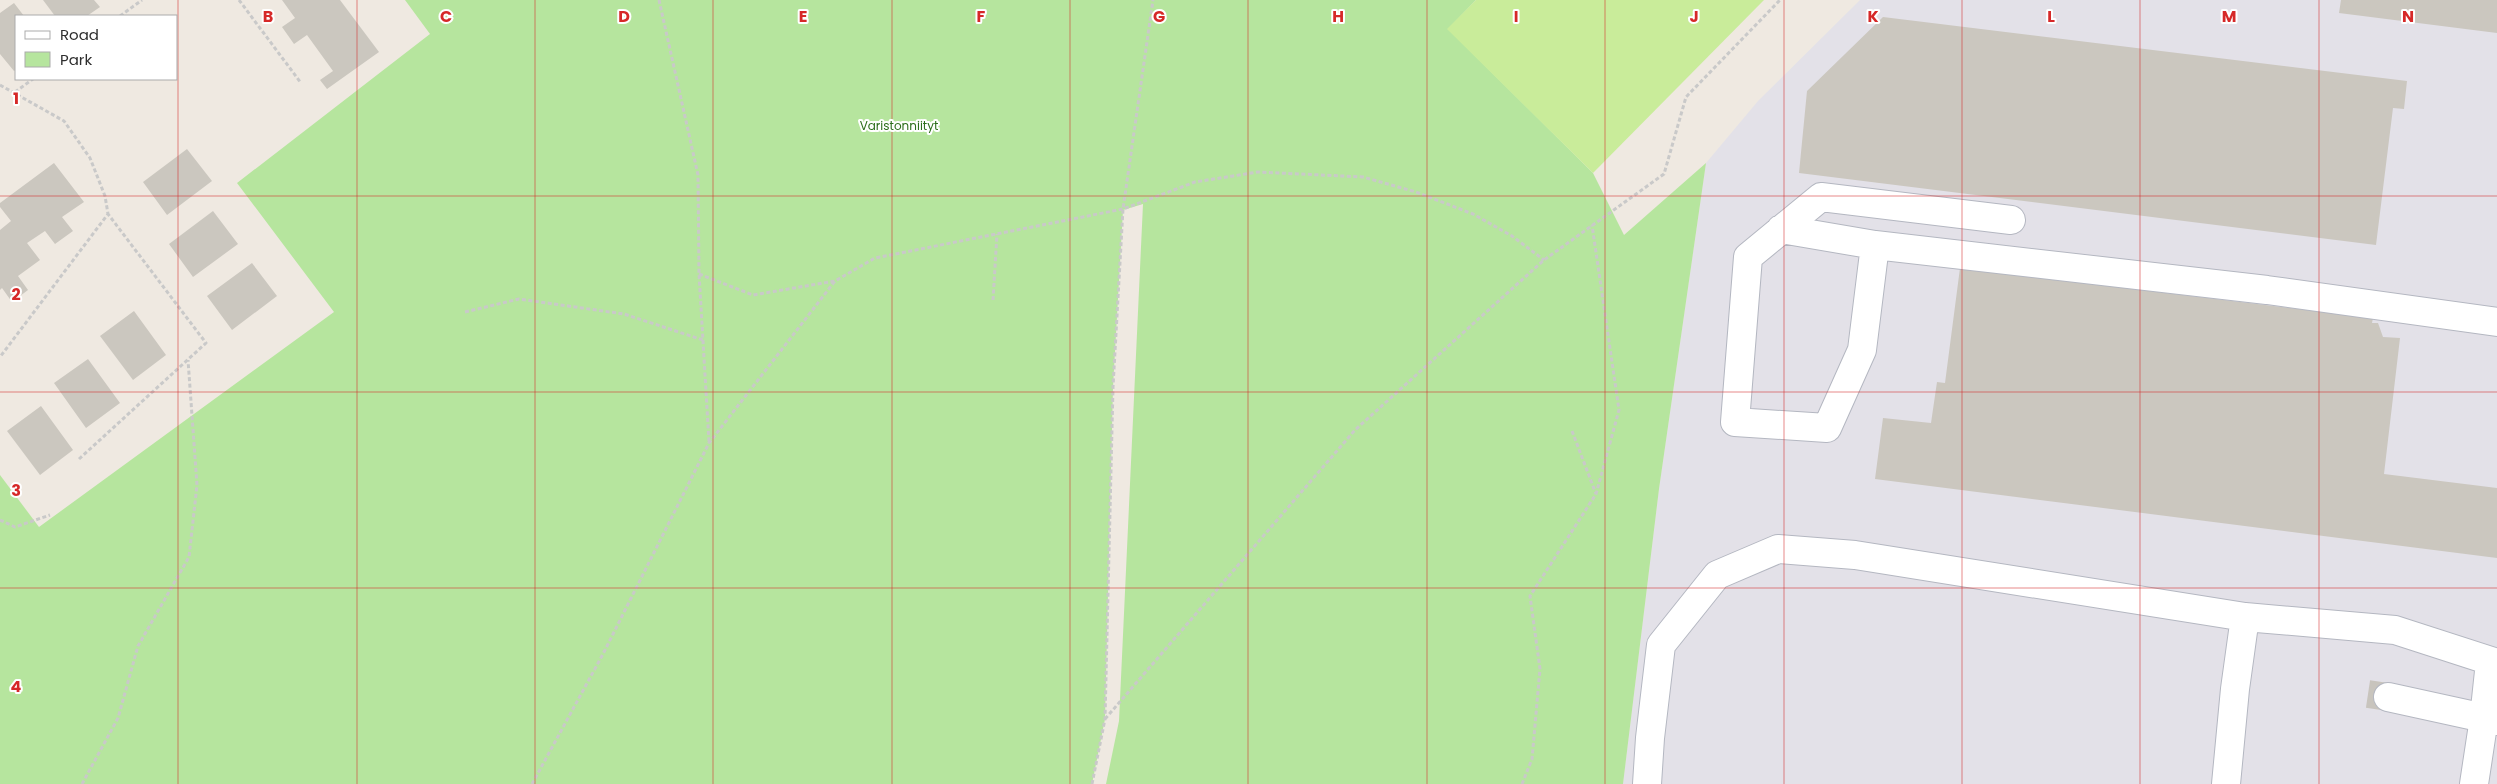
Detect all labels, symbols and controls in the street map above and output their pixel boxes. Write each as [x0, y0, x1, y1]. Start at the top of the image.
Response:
text: B [263, 5, 273, 28]
text: C [440, 5, 452, 28]
text: D [618, 5, 630, 28]
text: E [799, 5, 807, 28]
text: F [977, 5, 986, 28]
text: G [1153, 5, 1165, 28]
text: H [1332, 5, 1344, 28]
text: I [1514, 5, 1518, 28]
text: J [1689, 5, 1699, 28]
text: K [1867, 5, 1879, 28]
text: L [2047, 5, 2055, 28]
text: M [2222, 5, 2236, 28]
text: N [2402, 5, 2414, 28]
legend [15, 15, 178, 80]
text: Road [60, 24, 99, 45]
text: Park [60, 49, 92, 70]
text: 1 [13, 87, 19, 110]
park label: Varistonniityt [860, 117, 938, 134]
text: 2 [11, 283, 21, 306]
text: 3 [11, 479, 21, 502]
text: 4 [11, 675, 22, 698]

